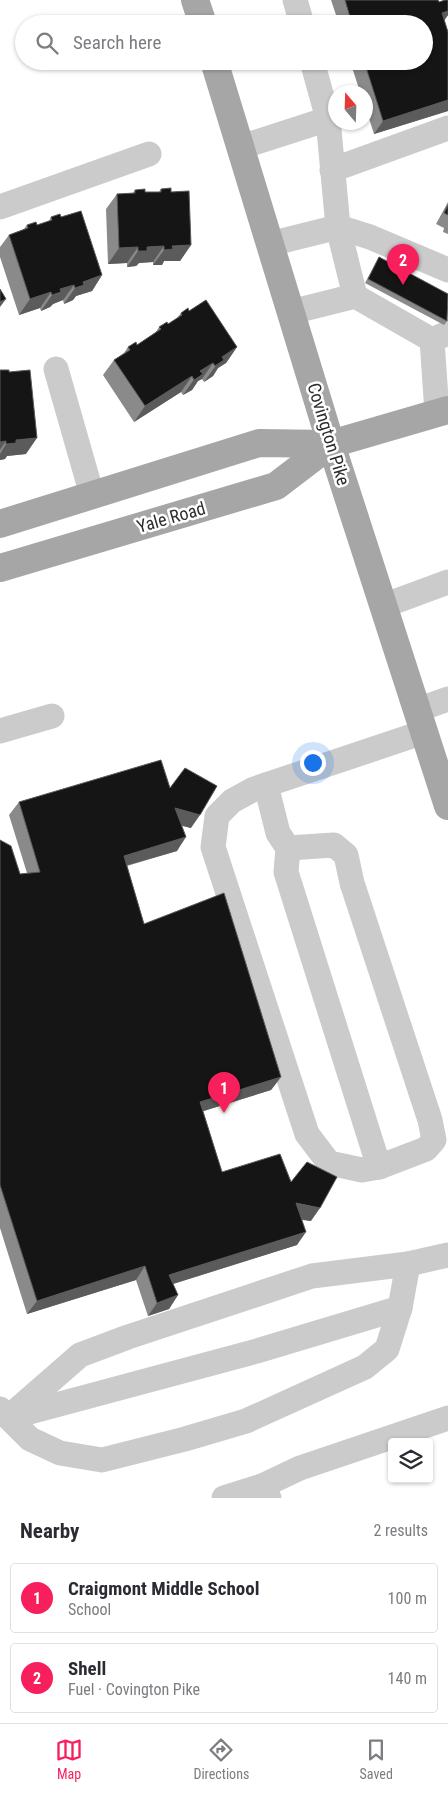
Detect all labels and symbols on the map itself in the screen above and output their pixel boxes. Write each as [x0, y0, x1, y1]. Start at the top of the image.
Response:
north arrow [328, 85, 373, 130]
pin: 2 [387, 244, 419, 285]
street label: Covington Pike [303, 380, 355, 488]
street label: Yale Road [134, 497, 208, 537]
your location [300, 750, 326, 776]
pin: 1 [208, 1072, 240, 1113]

